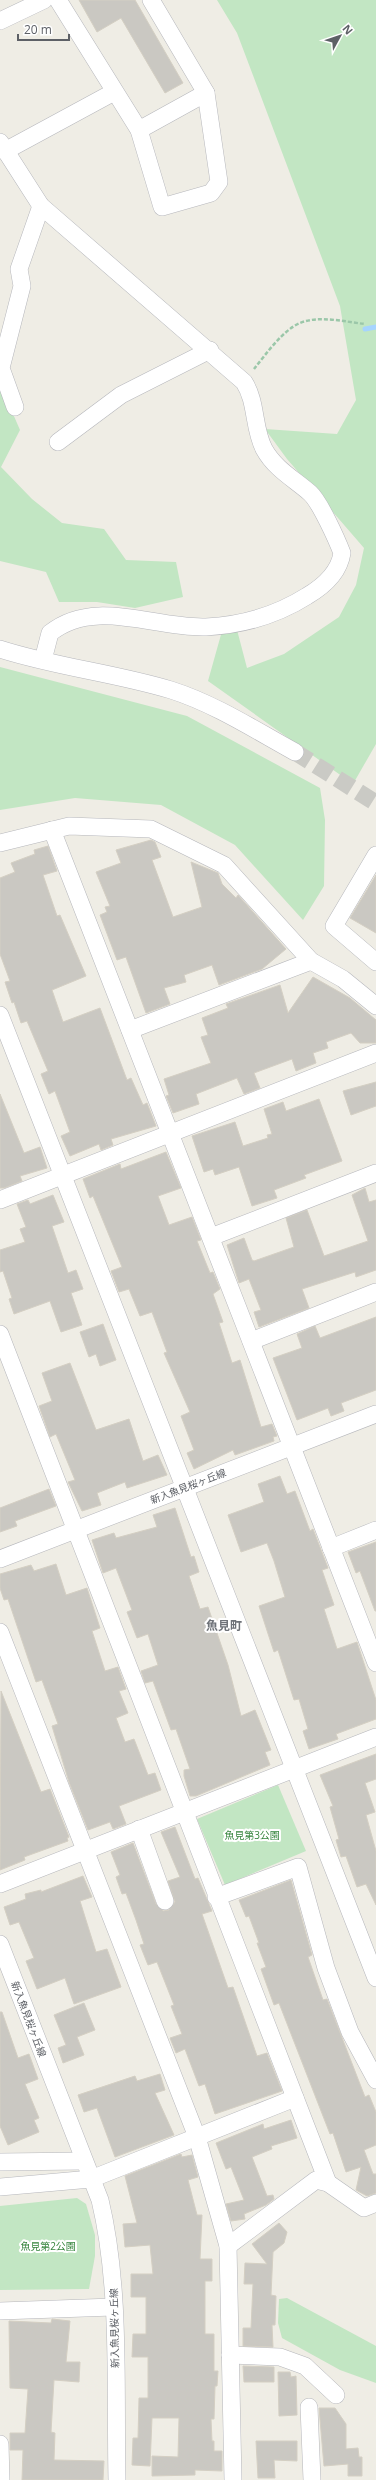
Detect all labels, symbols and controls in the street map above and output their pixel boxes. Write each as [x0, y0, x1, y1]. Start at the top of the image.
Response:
scale bar [18, 16, 69, 42]
north arrow [320, 16, 360, 56]
text: 20 m [24, 21, 52, 38]
text: N [339, 21, 357, 38]
street label: 新入魚見桜ヶ丘線 [148, 1465, 228, 1507]
district label: 魚見町 [206, 1617, 242, 1634]
park label: 魚見第3公園 [224, 1828, 280, 1842]
street label: 新入魚見桜ヶ丘線 [8, 1979, 50, 2059]
park label: 魚見第2公園 [20, 2239, 76, 2253]
street label: 新入魚見桜ヶ丘線 [106, 2288, 122, 2368]

